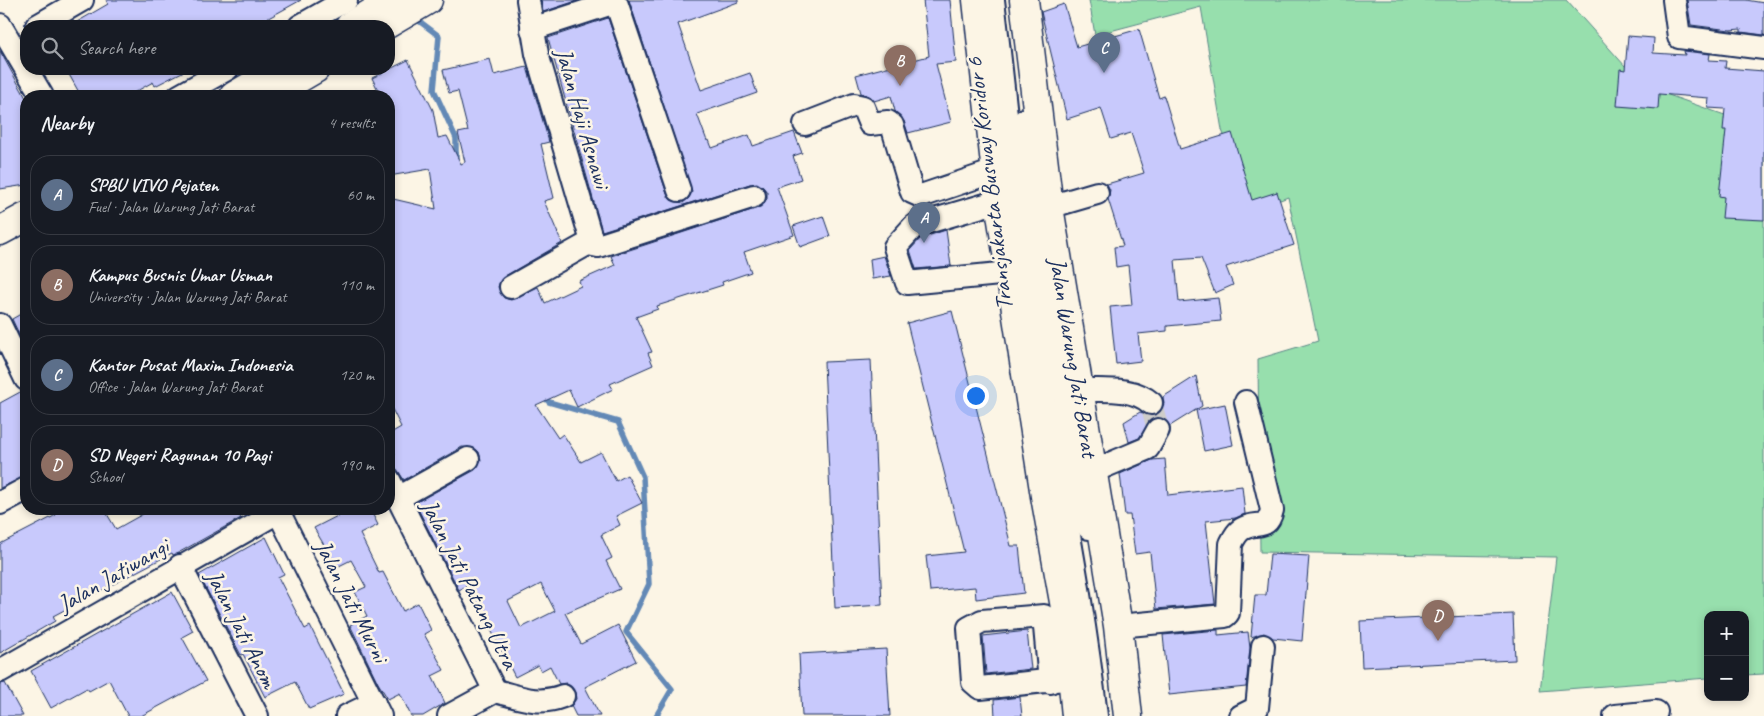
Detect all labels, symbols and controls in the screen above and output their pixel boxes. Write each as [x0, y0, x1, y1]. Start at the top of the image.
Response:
search box [20, 20, 395, 75]
pin: C [1088, 32, 1120, 73]
icon: search [38, 34, 66, 62]
text: Search here [78, 36, 155, 60]
street label: Jalan Haji Asnawi [548, 44, 618, 195]
pin: B [884, 45, 916, 86]
street label: Transjakarta Busway Koridor 6 [958, 55, 1019, 312]
text: Nearby [40, 110, 93, 136]
text: 4 results [328, 113, 375, 133]
text: SPBU VIVO Pejaten [88, 173, 219, 197]
text: A [53, 185, 61, 205]
text: 60 m [347, 185, 374, 205]
text: Fuel · Jalan Warung Jati Barat [88, 197, 254, 217]
pin: A [908, 202, 940, 243]
street label: Jalan Warung Jati Barat [1042, 254, 1105, 462]
text: Kampus Busnis Umar Usman [88, 263, 272, 287]
text: B [53, 275, 61, 295]
text: 110 m [340, 275, 374, 295]
text: University · Jalan Warung Jati Barat [88, 287, 287, 307]
text: Kantor Pusat Maxim Indonesia [88, 353, 292, 377]
text: C [53, 365, 61, 385]
text: 120 m [340, 365, 374, 385]
text: Office · Jalan Warung Jati Barat [88, 377, 263, 397]
your location [963, 383, 989, 409]
text: SD Negeri Ragunan 10 Pagi [88, 443, 271, 467]
text: D [52, 455, 62, 475]
text: 190 m [340, 455, 374, 475]
text: School [88, 467, 122, 487]
street label: Jalan Jati Patang Utra [414, 493, 526, 675]
street label: Jalan Jatiwangi [51, 529, 177, 619]
street label: Jalan Jati Murni [308, 534, 397, 670]
street label: Jalan Jati Anom [199, 564, 285, 694]
pin: D [1422, 600, 1454, 641]
map controls [1704, 611, 1749, 701]
button: + [1704, 611, 1749, 656]
button: − [1704, 656, 1749, 701]

